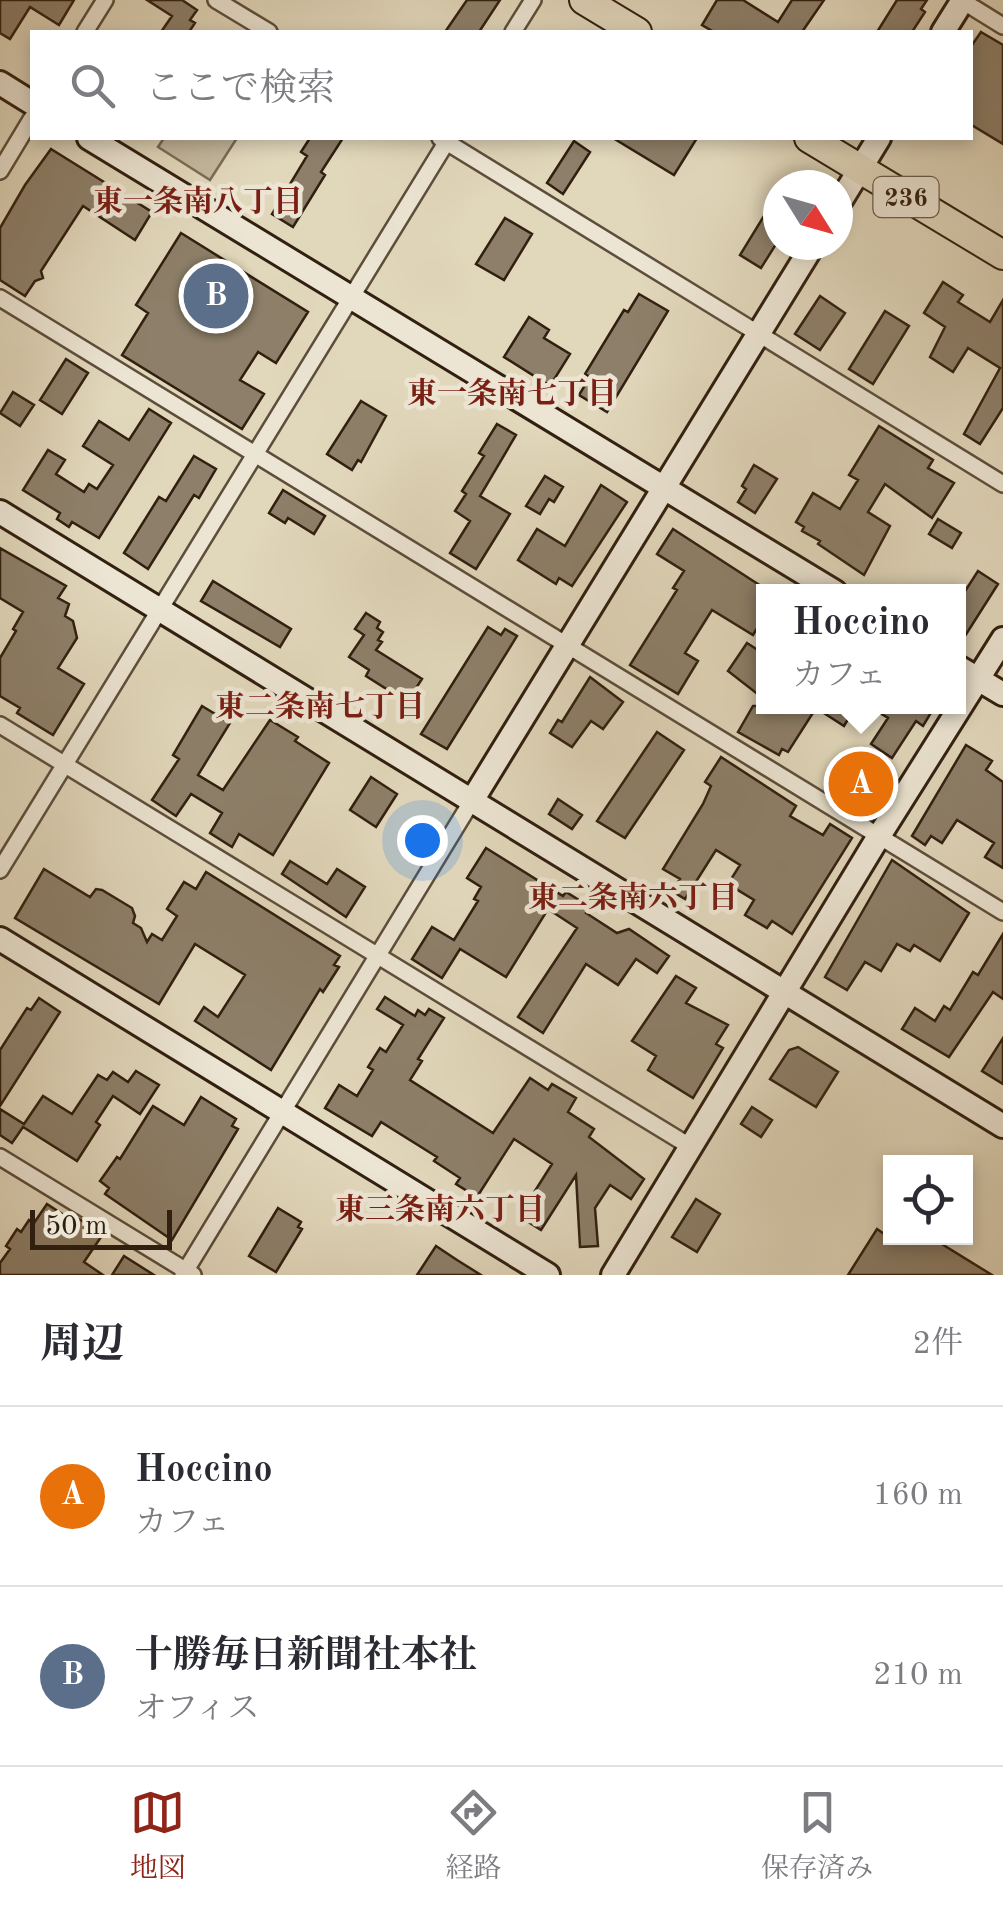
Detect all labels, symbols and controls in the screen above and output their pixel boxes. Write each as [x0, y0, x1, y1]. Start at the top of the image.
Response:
search box [30, 30, 973, 140]
icon: search [65, 58, 120, 113]
text: ここで検索 [145, 71, 335, 109]
north arrow [763, 170, 853, 260]
road number: 236 [874, 177, 938, 217]
district label: 東一条南八丁目 [93, 185, 303, 218]
pin: B [184, 258, 248, 334]
district label: 東一条南七丁目 [407, 377, 617, 410]
popup [756, 584, 966, 714]
text: Hoccino [792, 605, 930, 643]
text: カフェ [792, 661, 887, 693]
district label: 東二条南七丁目 [215, 690, 425, 723]
pin: A [828, 746, 894, 822]
your location [397, 815, 448, 866]
district label: 東二条南六丁目 [528, 881, 738, 914]
map controls [883, 1155, 973, 1245]
button: locate [883, 1155, 973, 1245]
district label: 東三条南六丁目 [335, 1193, 545, 1226]
scale bar [30, 1205, 172, 1250]
text: 50 m [45, 1213, 108, 1241]
text: 周辺 [40, 1325, 124, 1367]
text: 2件 [912, 1329, 963, 1361]
text: Hoccino [135, 1452, 273, 1490]
text: A [60, 1480, 85, 1512]
text: 160 m [873, 1480, 963, 1512]
text: カフェ [135, 1508, 229, 1540]
text: 十勝毎日新聞社本社 [135, 1638, 477, 1676]
text: B [61, 1660, 84, 1692]
text: 210 m [873, 1660, 963, 1692]
text: オフィス [135, 1694, 259, 1726]
tab: 地図 [130, 1785, 186, 1888]
tab: 経路 [445, 1785, 501, 1888]
tab: 保存済み [761, 1785, 873, 1888]

